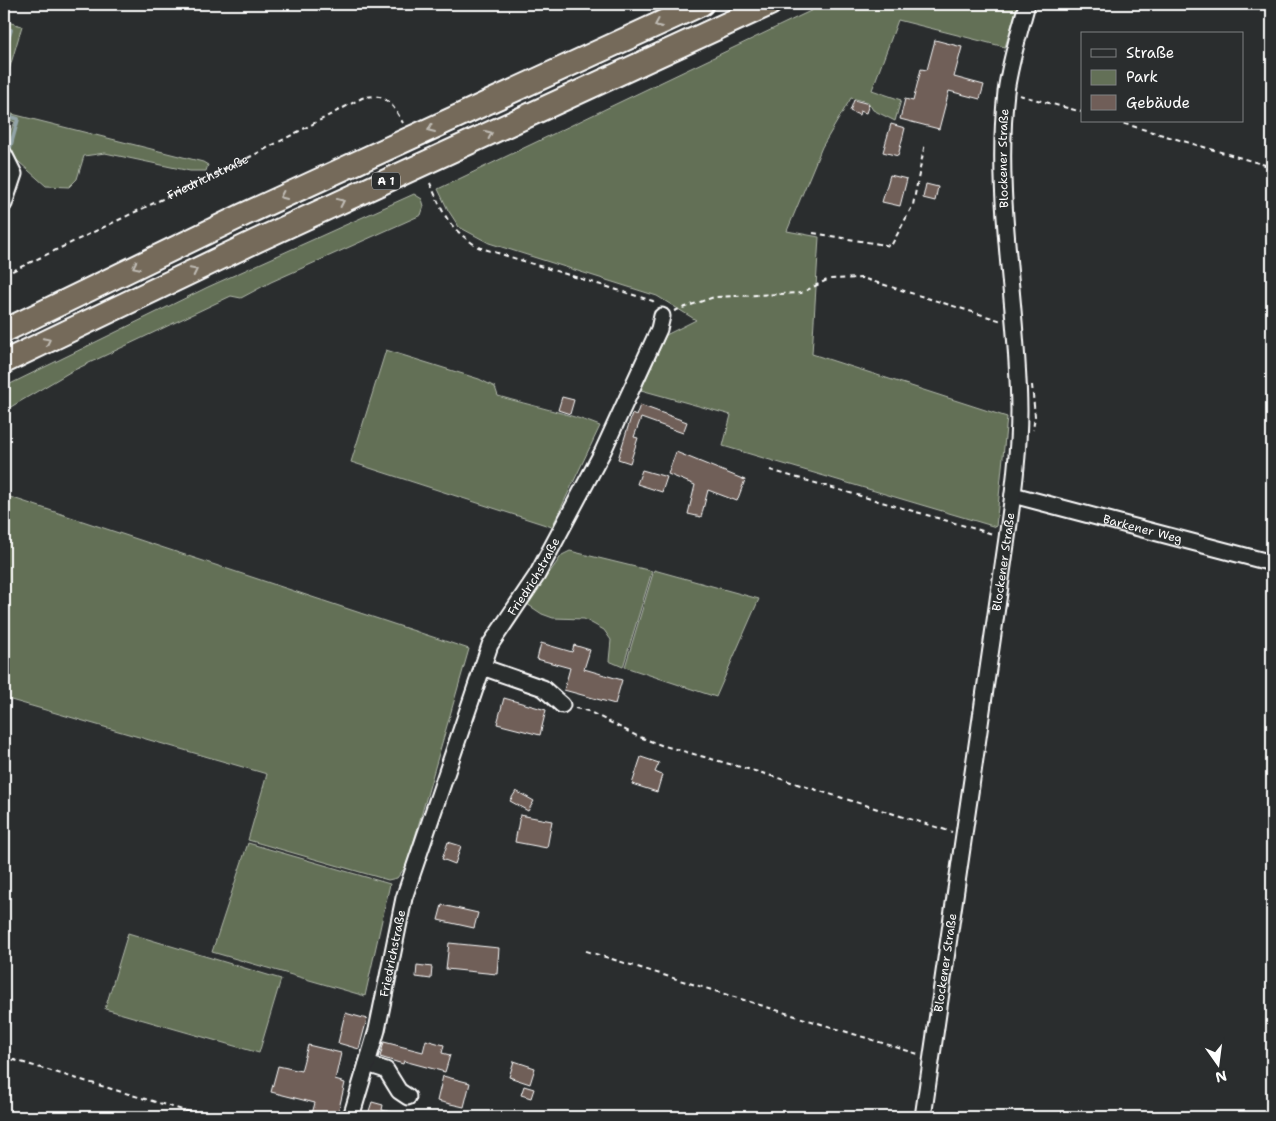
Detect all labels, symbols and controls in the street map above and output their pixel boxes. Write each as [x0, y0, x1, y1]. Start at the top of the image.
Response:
one-way arrow [654, 17, 663, 28]
legend [1081, 32, 1244, 122]
text: Straße [1126, 43, 1174, 63]
text: Park [1126, 67, 1158, 87]
text: Gebäude [1126, 93, 1190, 113]
street label: Blockener Straße [995, 108, 1012, 208]
one-way arrow [427, 122, 436, 133]
one-way arrow [484, 130, 493, 141]
street label: Friedrichstraße [164, 151, 251, 204]
road number: A 1 [372, 172, 400, 190]
one-way arrow [279, 190, 288, 201]
one-way arrow [336, 197, 345, 208]
one-way arrow [132, 260, 141, 270]
one-way arrow [189, 267, 198, 277]
one-way arrow [42, 337, 51, 347]
street label: Blockener Straße [988, 511, 1019, 612]
street label: Barkener Weg [1101, 511, 1184, 547]
street label: Friedrichstraße [504, 535, 563, 619]
street label: Friedrichstraße [376, 908, 409, 998]
street label: Blockener Straße [930, 912, 960, 1013]
north arrow [1194, 1038, 1244, 1088]
text: N [1214, 1067, 1229, 1087]

